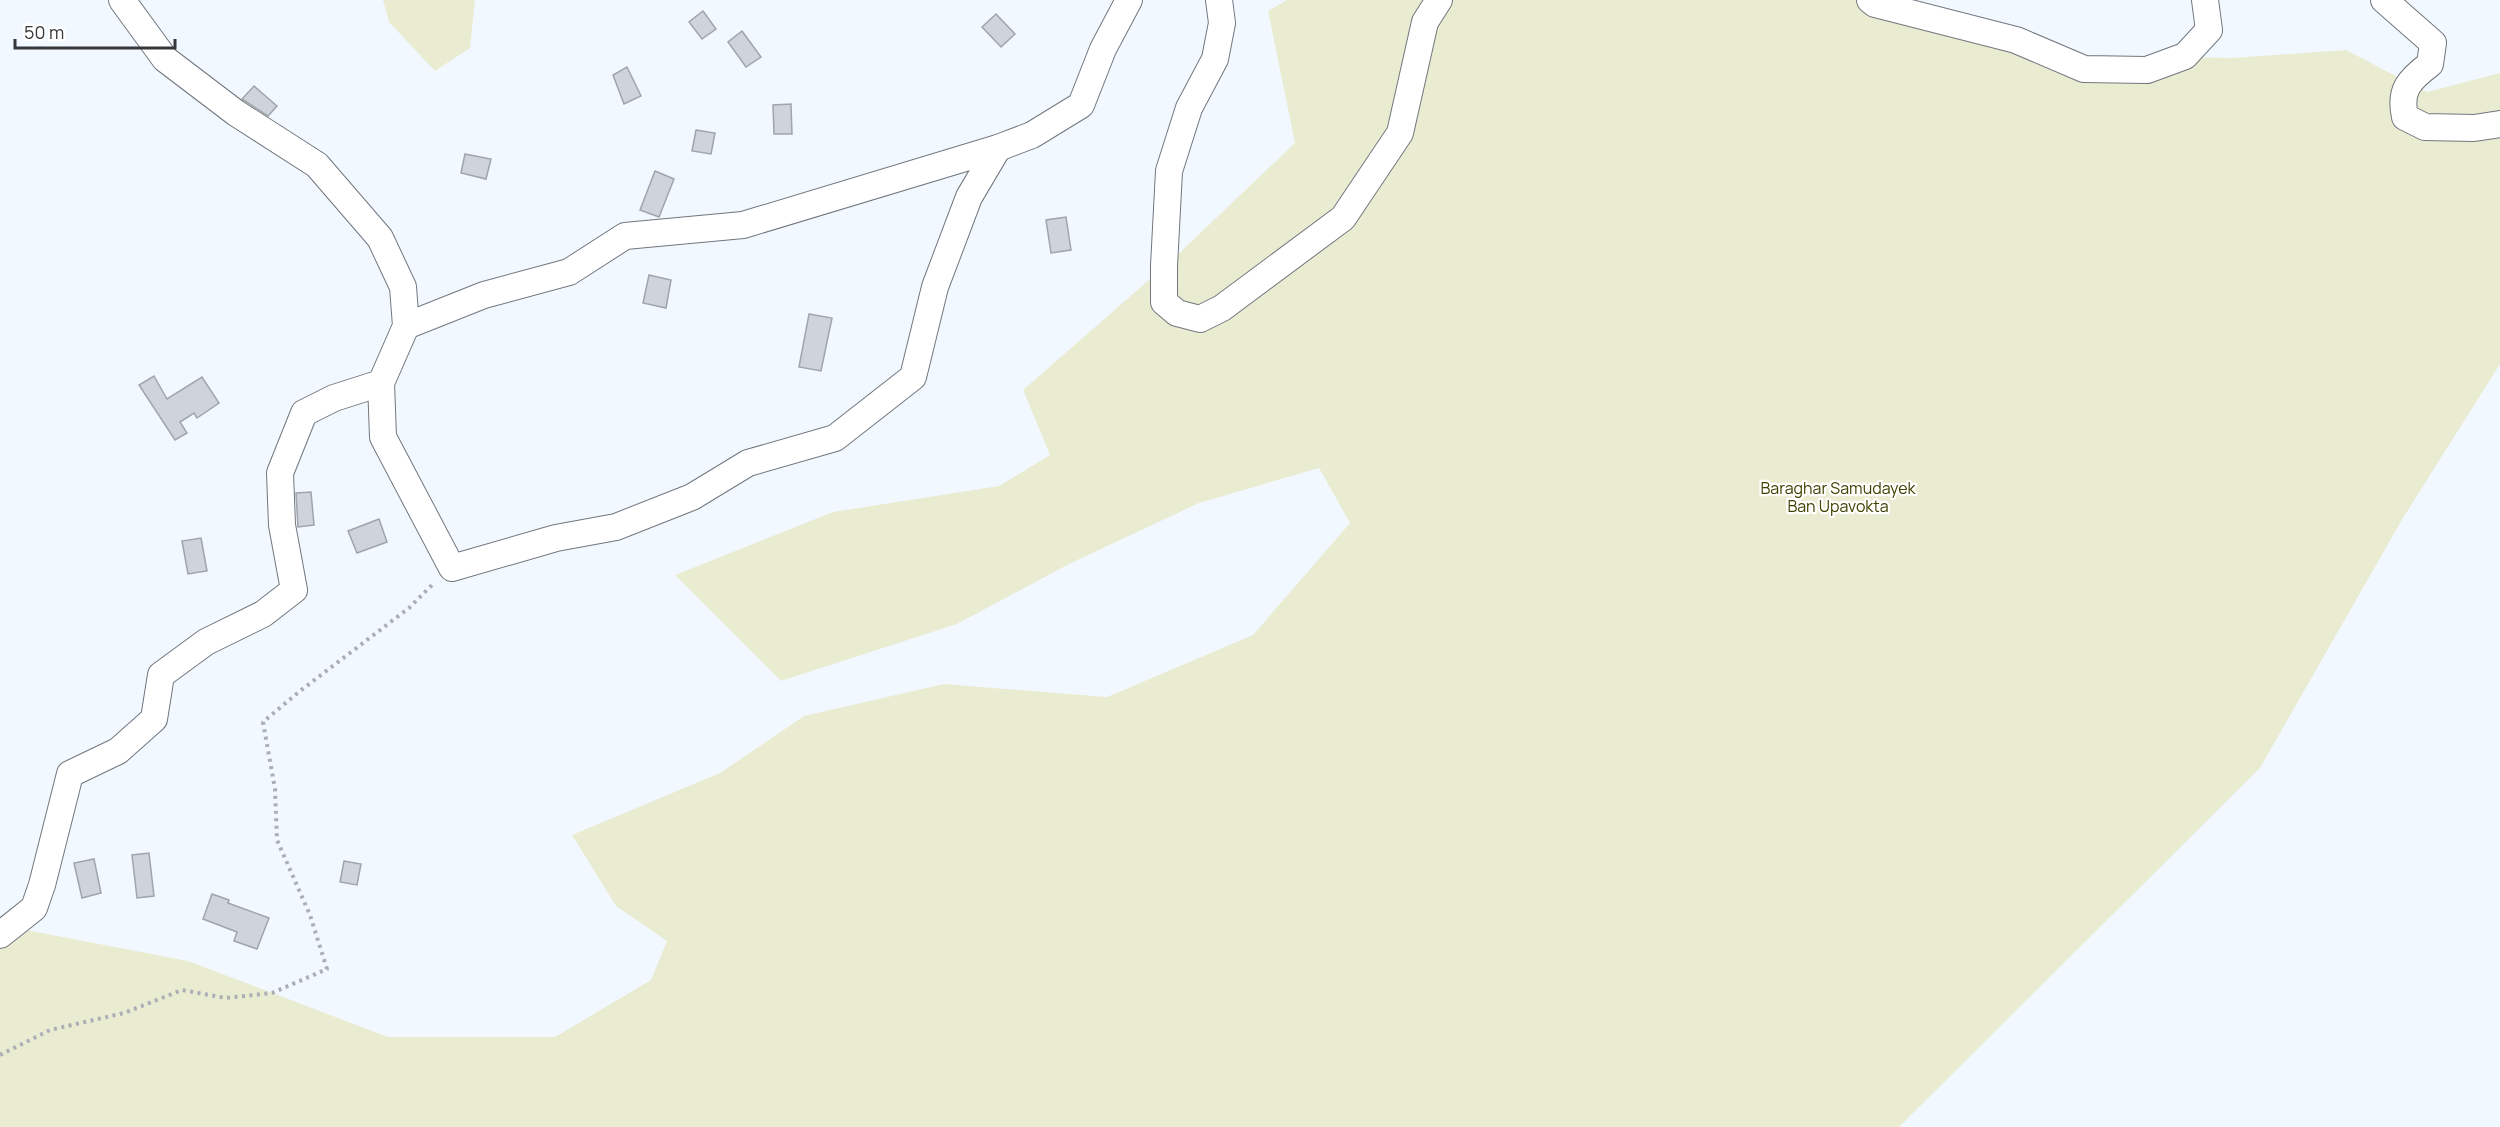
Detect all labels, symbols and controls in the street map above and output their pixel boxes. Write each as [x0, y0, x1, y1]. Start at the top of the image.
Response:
scale bar [15, 12, 176, 50]
text: 50 m [24, 20, 64, 44]
park label: Baraghar Samudayek Ban Upavokta [1761, 477, 1917, 517]

